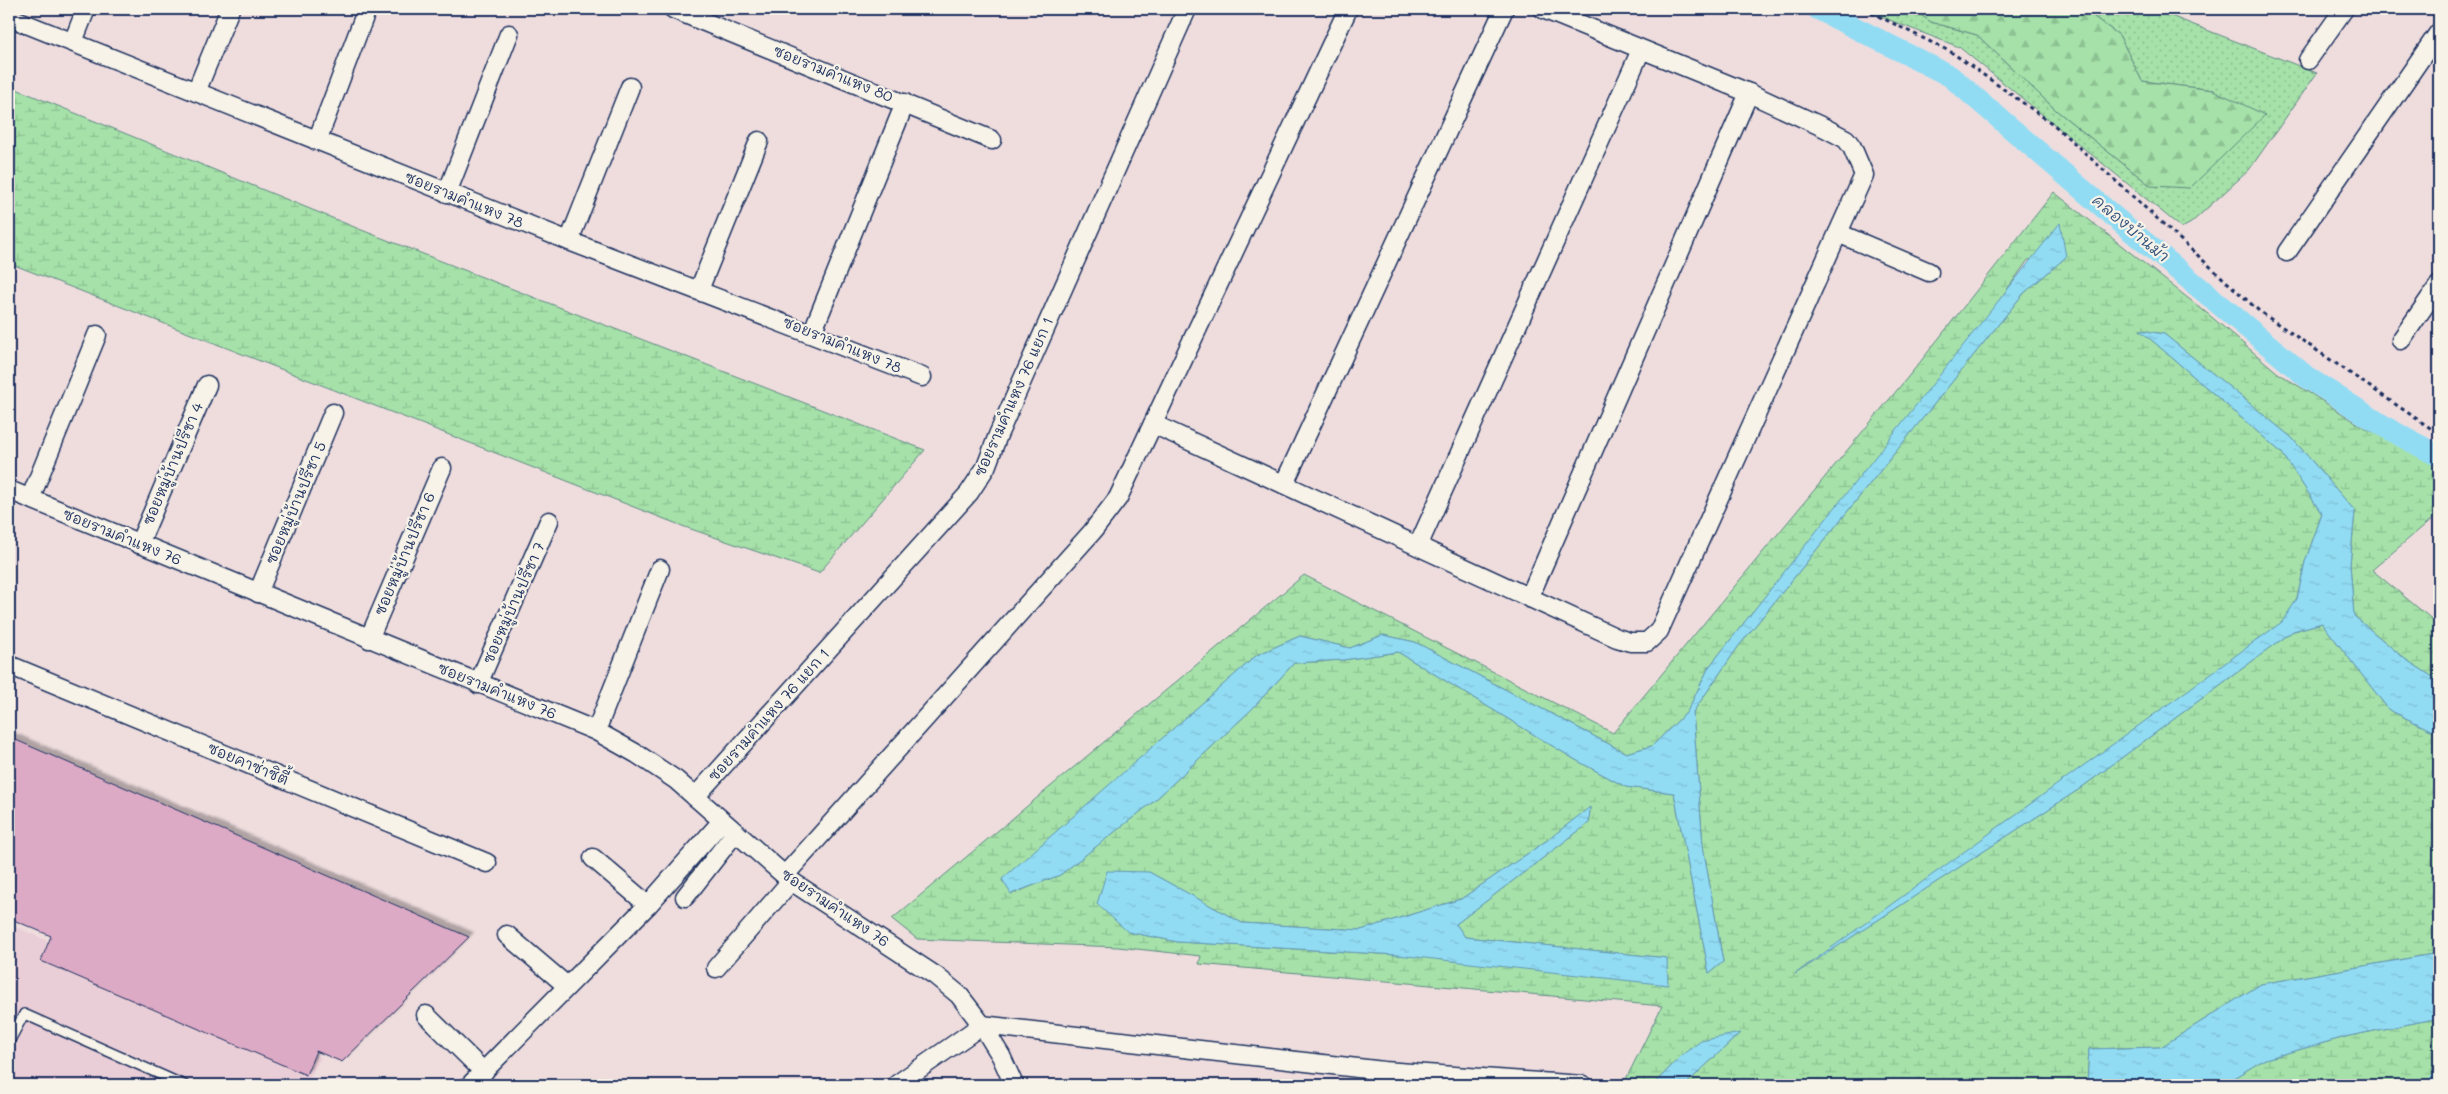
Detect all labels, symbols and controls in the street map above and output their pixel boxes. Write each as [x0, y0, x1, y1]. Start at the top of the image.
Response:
street label: ซอยรามคำแหง 80 [771, 40, 896, 106]
street label: ซอยรามคำแหง 78 [402, 166, 527, 232]
water label: คลองบ้านม้า [2088, 189, 2174, 266]
street label: ซอยรามคำแหง 78 [780, 311, 905, 377]
street label: ซอยรามคำแหง 76 แยก 1 [969, 314, 1057, 479]
street label: ซอยหมู่บ้านปรีชา 4 [137, 399, 209, 529]
street label: ซอยหมู่บ้านปรีชา 5 [260, 438, 332, 568]
street label: ซอยหมู่บ้านปรีชา 6 [369, 489, 441, 619]
street label: ซอยรามคำแหง 76 [60, 503, 185, 569]
street label: ซอยหมู่บ้านปรีชา 7 [477, 539, 551, 667]
street label: ซอยรามคำแหง 76 แยก 1 [703, 644, 833, 785]
street label: ซอยรามคำแหง 76 [435, 657, 560, 723]
street label: ซอยคาซ่าซิตี้ [205, 732, 294, 789]
street label: ซอยรามคำแหง 76 [778, 864, 894, 951]

